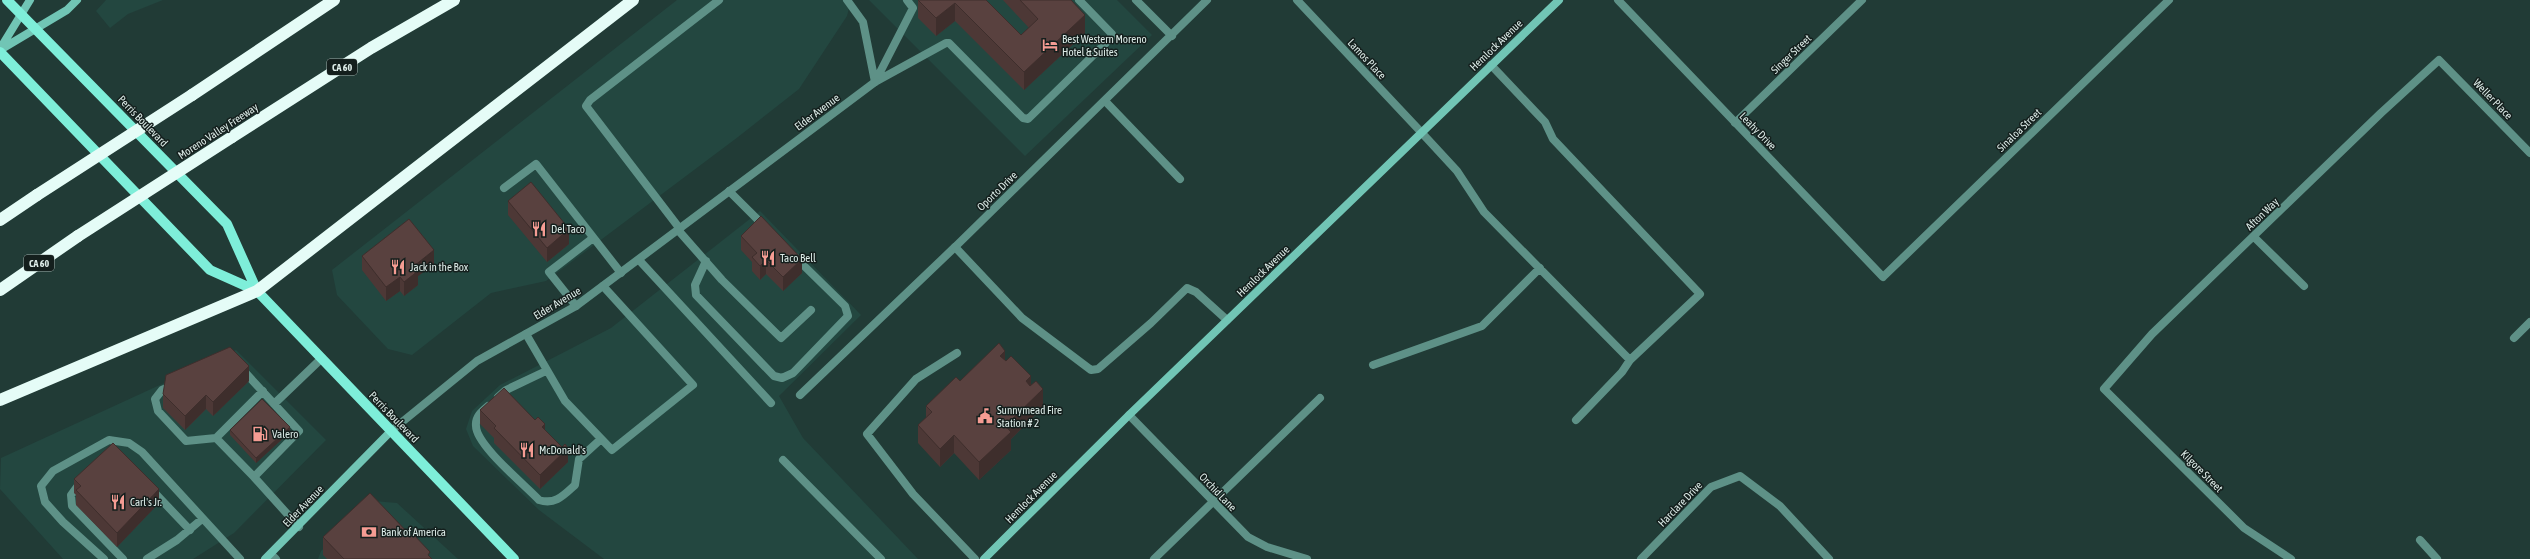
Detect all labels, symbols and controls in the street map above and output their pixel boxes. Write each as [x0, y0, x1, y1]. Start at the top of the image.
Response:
street label: Hemlock Avenue [1467, 17, 1525, 73]
street label: Singer Street [1769, 32, 1813, 76]
place label: Best Western Moreno Hotel & Suites [1062, 33, 1147, 58]
hotel icon: Best Western Moreno Hotel & Suites [1041, 36, 1059, 54]
street label: Lamos Place [1345, 36, 1389, 82]
road number: CA 60 [327, 59, 357, 75]
street label: Weller Place [2471, 77, 2515, 121]
street label: Elder Avenue [792, 91, 842, 133]
street label: Perris Boulevard [116, 93, 170, 149]
street label: Moreno Valley Freeway [176, 100, 261, 161]
street label: Sinaloa Street [1995, 106, 2043, 154]
street label: Leahy Drive [1737, 110, 1779, 152]
street label: Oporto Drive [974, 169, 1020, 213]
street label: Afton Way [2243, 195, 2281, 232]
restaurant icon: Del Taco [530, 220, 548, 238]
place label: Del Taco [551, 223, 585, 235]
street label: Hemlock Avenue [1234, 243, 1292, 299]
restaurant icon: Taco Bell [759, 249, 777, 267]
place label: Taco Bell [780, 252, 816, 264]
road number: CA 60 [24, 255, 54, 271]
restaurant icon: Jack in the Box [389, 258, 407, 276]
place label: Jack in the Box [410, 261, 469, 273]
street label: Elder Avenue [531, 284, 583, 322]
street label: Perris Boulevard [367, 389, 421, 445]
place label: Sunnymead Fire Station # 2 [997, 404, 1062, 429]
public building icon: Sunnymead Fire Station # 2 [976, 407, 994, 425]
fuel station icon: Valero [251, 425, 269, 443]
place label: Valero [272, 428, 298, 440]
restaurant icon: McDonald's [518, 441, 536, 459]
place label: McDonald's [539, 444, 586, 456]
street label: Kilgore Street [2179, 448, 2225, 494]
street label: Hemlock Avenue [1003, 469, 1059, 525]
street label: Orchid Lane [1197, 471, 1239, 513]
street label: Harclare Drive [1656, 479, 1704, 529]
street label: Elder Avenue [280, 483, 326, 529]
restaurant icon: Carl's Jr. [109, 493, 127, 511]
place label: Carl's Jr. [130, 496, 162, 508]
bank icon: Bank of America [360, 523, 378, 541]
place label: Bank of America [381, 526, 446, 538]

